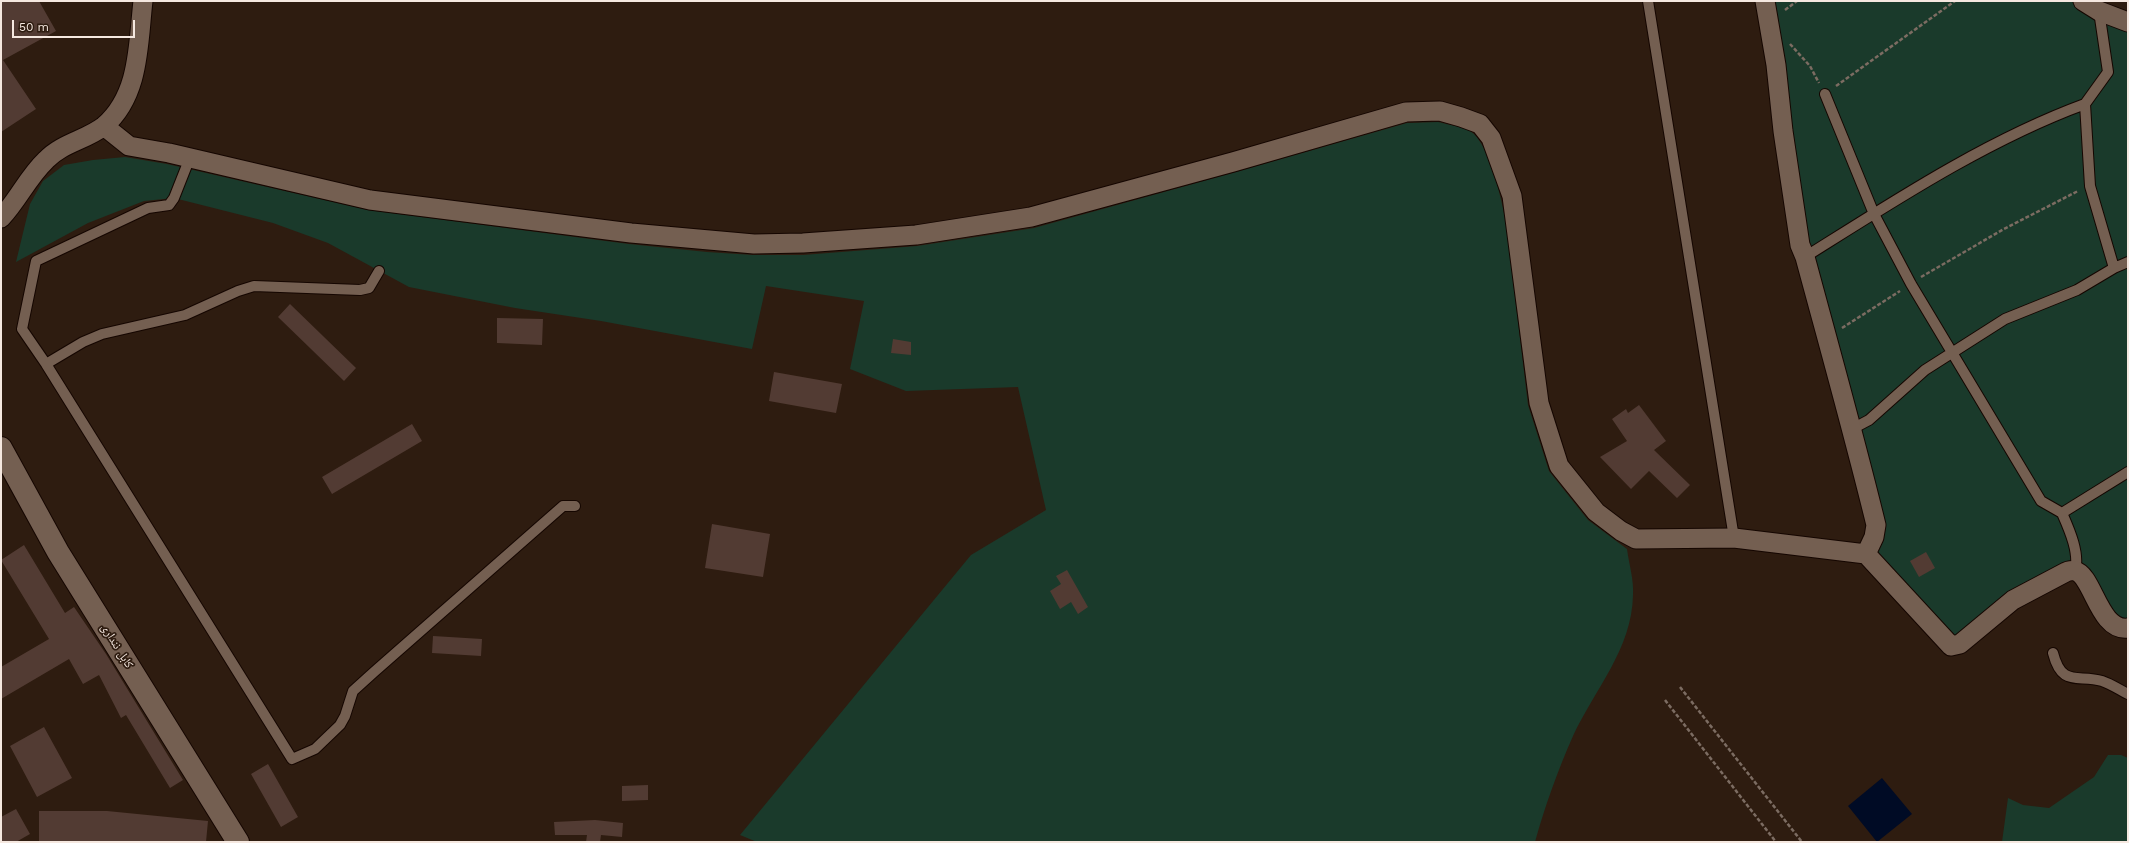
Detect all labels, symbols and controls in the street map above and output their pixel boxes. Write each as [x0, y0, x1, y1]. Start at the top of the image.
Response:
scale bar [14, 12, 137, 38]
text: 50 m [19, 20, 49, 34]
street label: کابل ننداری [98, 621, 136, 671]

